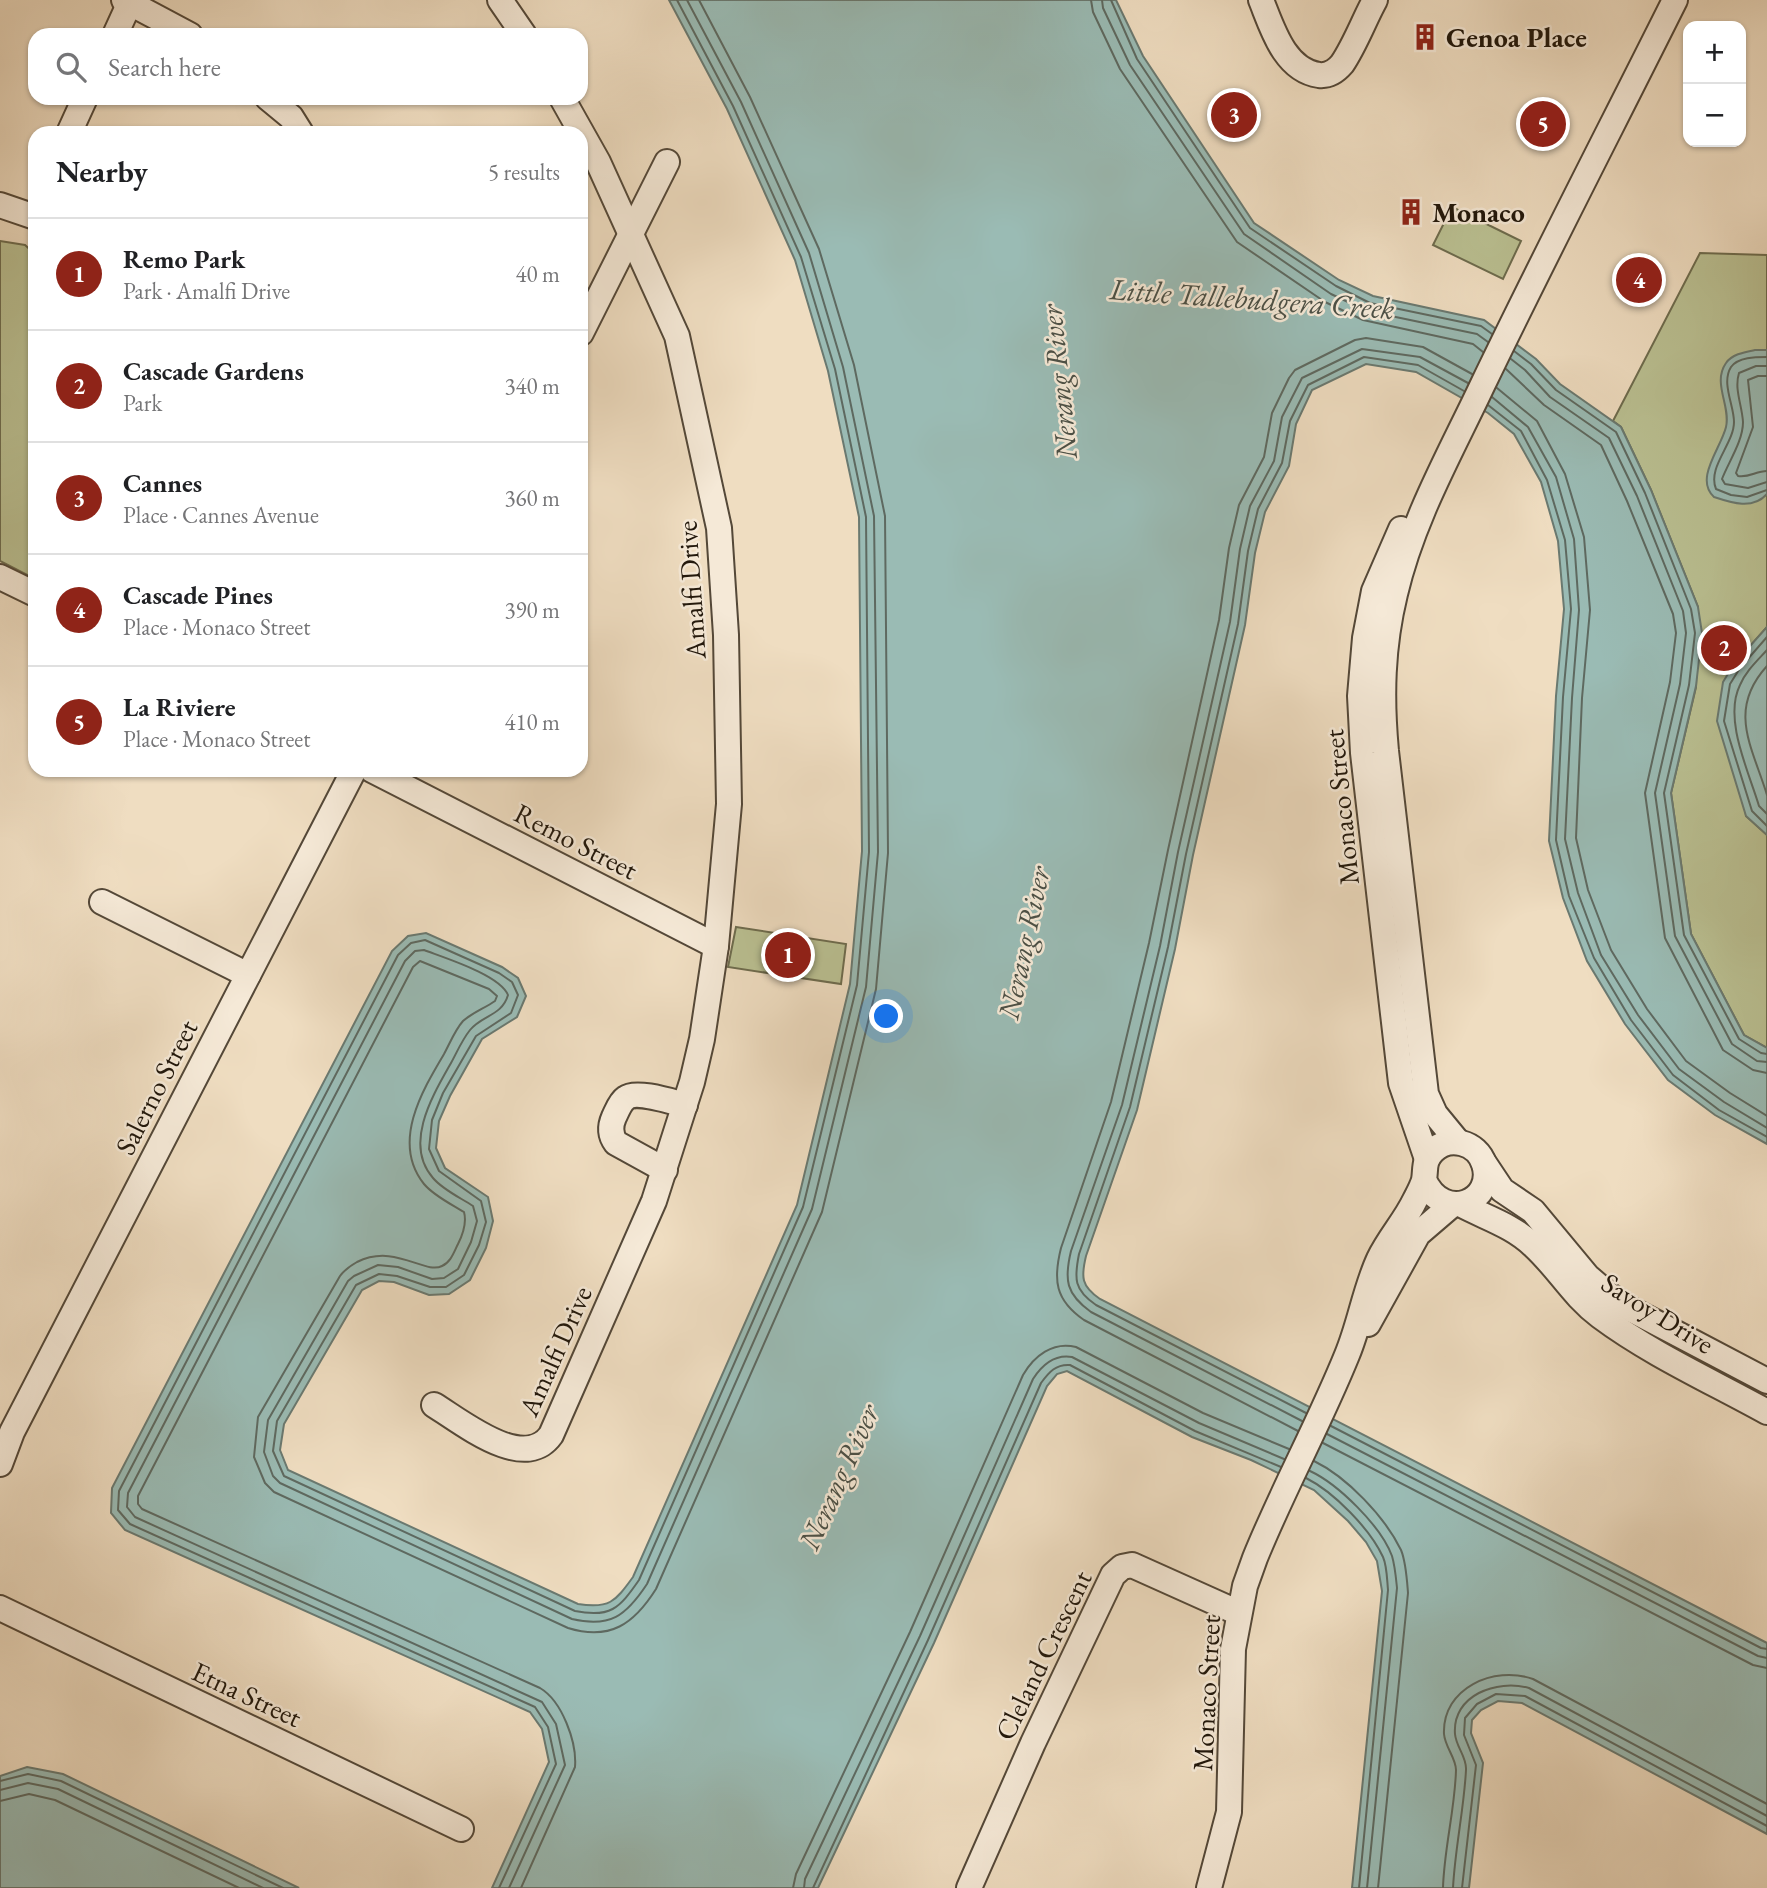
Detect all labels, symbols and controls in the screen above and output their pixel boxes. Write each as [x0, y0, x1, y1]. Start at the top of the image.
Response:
place label: Genoa Place [1446, 19, 1587, 55]
map controls [1683, 21, 1746, 147]
button: + [1683, 21, 1746, 84]
building icon: Genoa Place [1410, 22, 1440, 52]
search box [28, 28, 588, 105]
icon: search [52, 48, 90, 86]
text: Search here [108, 50, 221, 84]
button: − [1683, 84, 1746, 147]
pin: 3 [1211, 89, 1257, 141]
pin: 5 [1520, 98, 1566, 150]
text: Nearby [56, 152, 148, 191]
text: 5 results [488, 157, 560, 187]
place label: Monaco [1432, 194, 1525, 230]
building icon: Monaco [1396, 197, 1426, 227]
text: Remo Park [123, 242, 245, 276]
pin: 4 [1616, 254, 1662, 306]
text: 1 [73, 259, 85, 289]
text: 40 m [515, 259, 560, 289]
water label: Little Tallebudgera Creek [1107, 269, 1396, 328]
text: Park · Amalfi Drive [123, 276, 290, 306]
water label: Nerang River [1031, 301, 1086, 462]
text: Cascade Gardens [123, 354, 304, 388]
text: 2 [73, 371, 85, 401]
text: 340 m [504, 371, 560, 401]
text: Park [123, 388, 162, 418]
text: Cannes [123, 466, 202, 500]
text: 3 [73, 483, 85, 513]
text: 360 m [504, 483, 560, 513]
text: Place · Cannes Avenue [123, 500, 319, 530]
street label: Amalfi Drive [668, 519, 714, 662]
text: Cascade Pines [123, 578, 273, 612]
text: 4 [73, 595, 85, 625]
text: 390 m [504, 595, 560, 625]
text: Place · Monaco Street [123, 612, 310, 642]
pin: 2 [1701, 622, 1747, 674]
text: La Riviere [123, 690, 236, 724]
text: 5 [73, 707, 85, 737]
text: 410 m [504, 707, 560, 737]
text: Place · Monaco Street [123, 724, 310, 754]
street label: Monaco Street [1315, 727, 1367, 887]
street label: Remo Street [508, 795, 644, 887]
water label: Nerang River [988, 861, 1059, 1024]
pin: 1 [765, 929, 811, 981]
your location [869, 999, 903, 1033]
street label: Salerno Street [107, 1013, 205, 1161]
street label: Savoy Drive [1595, 1264, 1721, 1362]
street label: Amalfi Drive [510, 1280, 600, 1423]
water label: Nerang River [789, 1396, 889, 1557]
street label: Cleland Crescent [986, 1564, 1100, 1746]
street label: Monaco Street [1184, 1614, 1228, 1772]
street label: Etna Street [186, 1653, 308, 1735]

